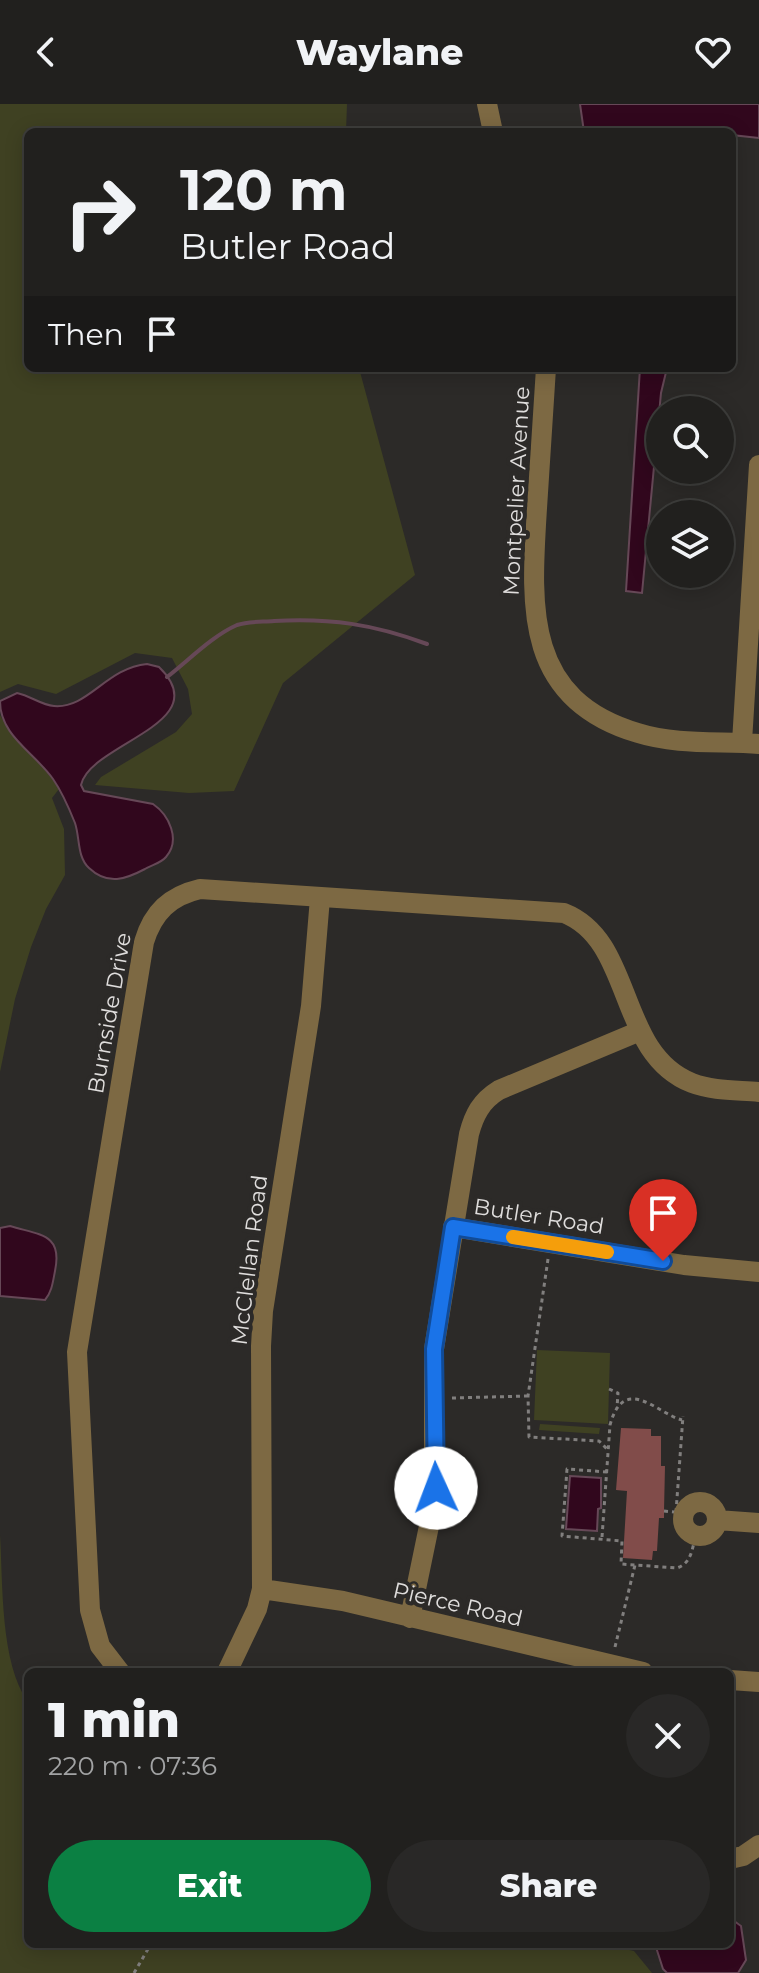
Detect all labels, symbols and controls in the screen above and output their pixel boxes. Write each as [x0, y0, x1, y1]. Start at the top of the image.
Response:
icon: back [24, 30, 68, 74]
text: Waylane [296, 30, 463, 74]
icon: heart [691, 30, 735, 74]
text: 120 m [180, 156, 348, 224]
icon: right [48, 160, 152, 264]
text: Butler Road [180, 224, 395, 268]
icon: arrive [140, 312, 184, 356]
text: Then [48, 316, 124, 353]
street label: Montpelier Avenue [498, 386, 535, 596]
map controls [646, 396, 734, 588]
button: search [646, 396, 734, 484]
button: layers [646, 500, 734, 588]
street label: Burnside Drive [82, 930, 137, 1096]
street label: McClellan Road [226, 1173, 273, 1347]
pin [629, 1179, 697, 1261]
icon: arrive [641, 1191, 685, 1235]
street label: Butler Road [472, 1193, 606, 1240]
position arrow [394, 1446, 478, 1530]
street label: Pierce Road [390, 1576, 525, 1633]
text: 1 min [48, 1691, 180, 1749]
button: close [626, 1694, 710, 1778]
text: 220 m · 07:36 [48, 1750, 217, 1782]
button: Exit [48, 1840, 371, 1932]
button: Share [387, 1840, 710, 1932]

